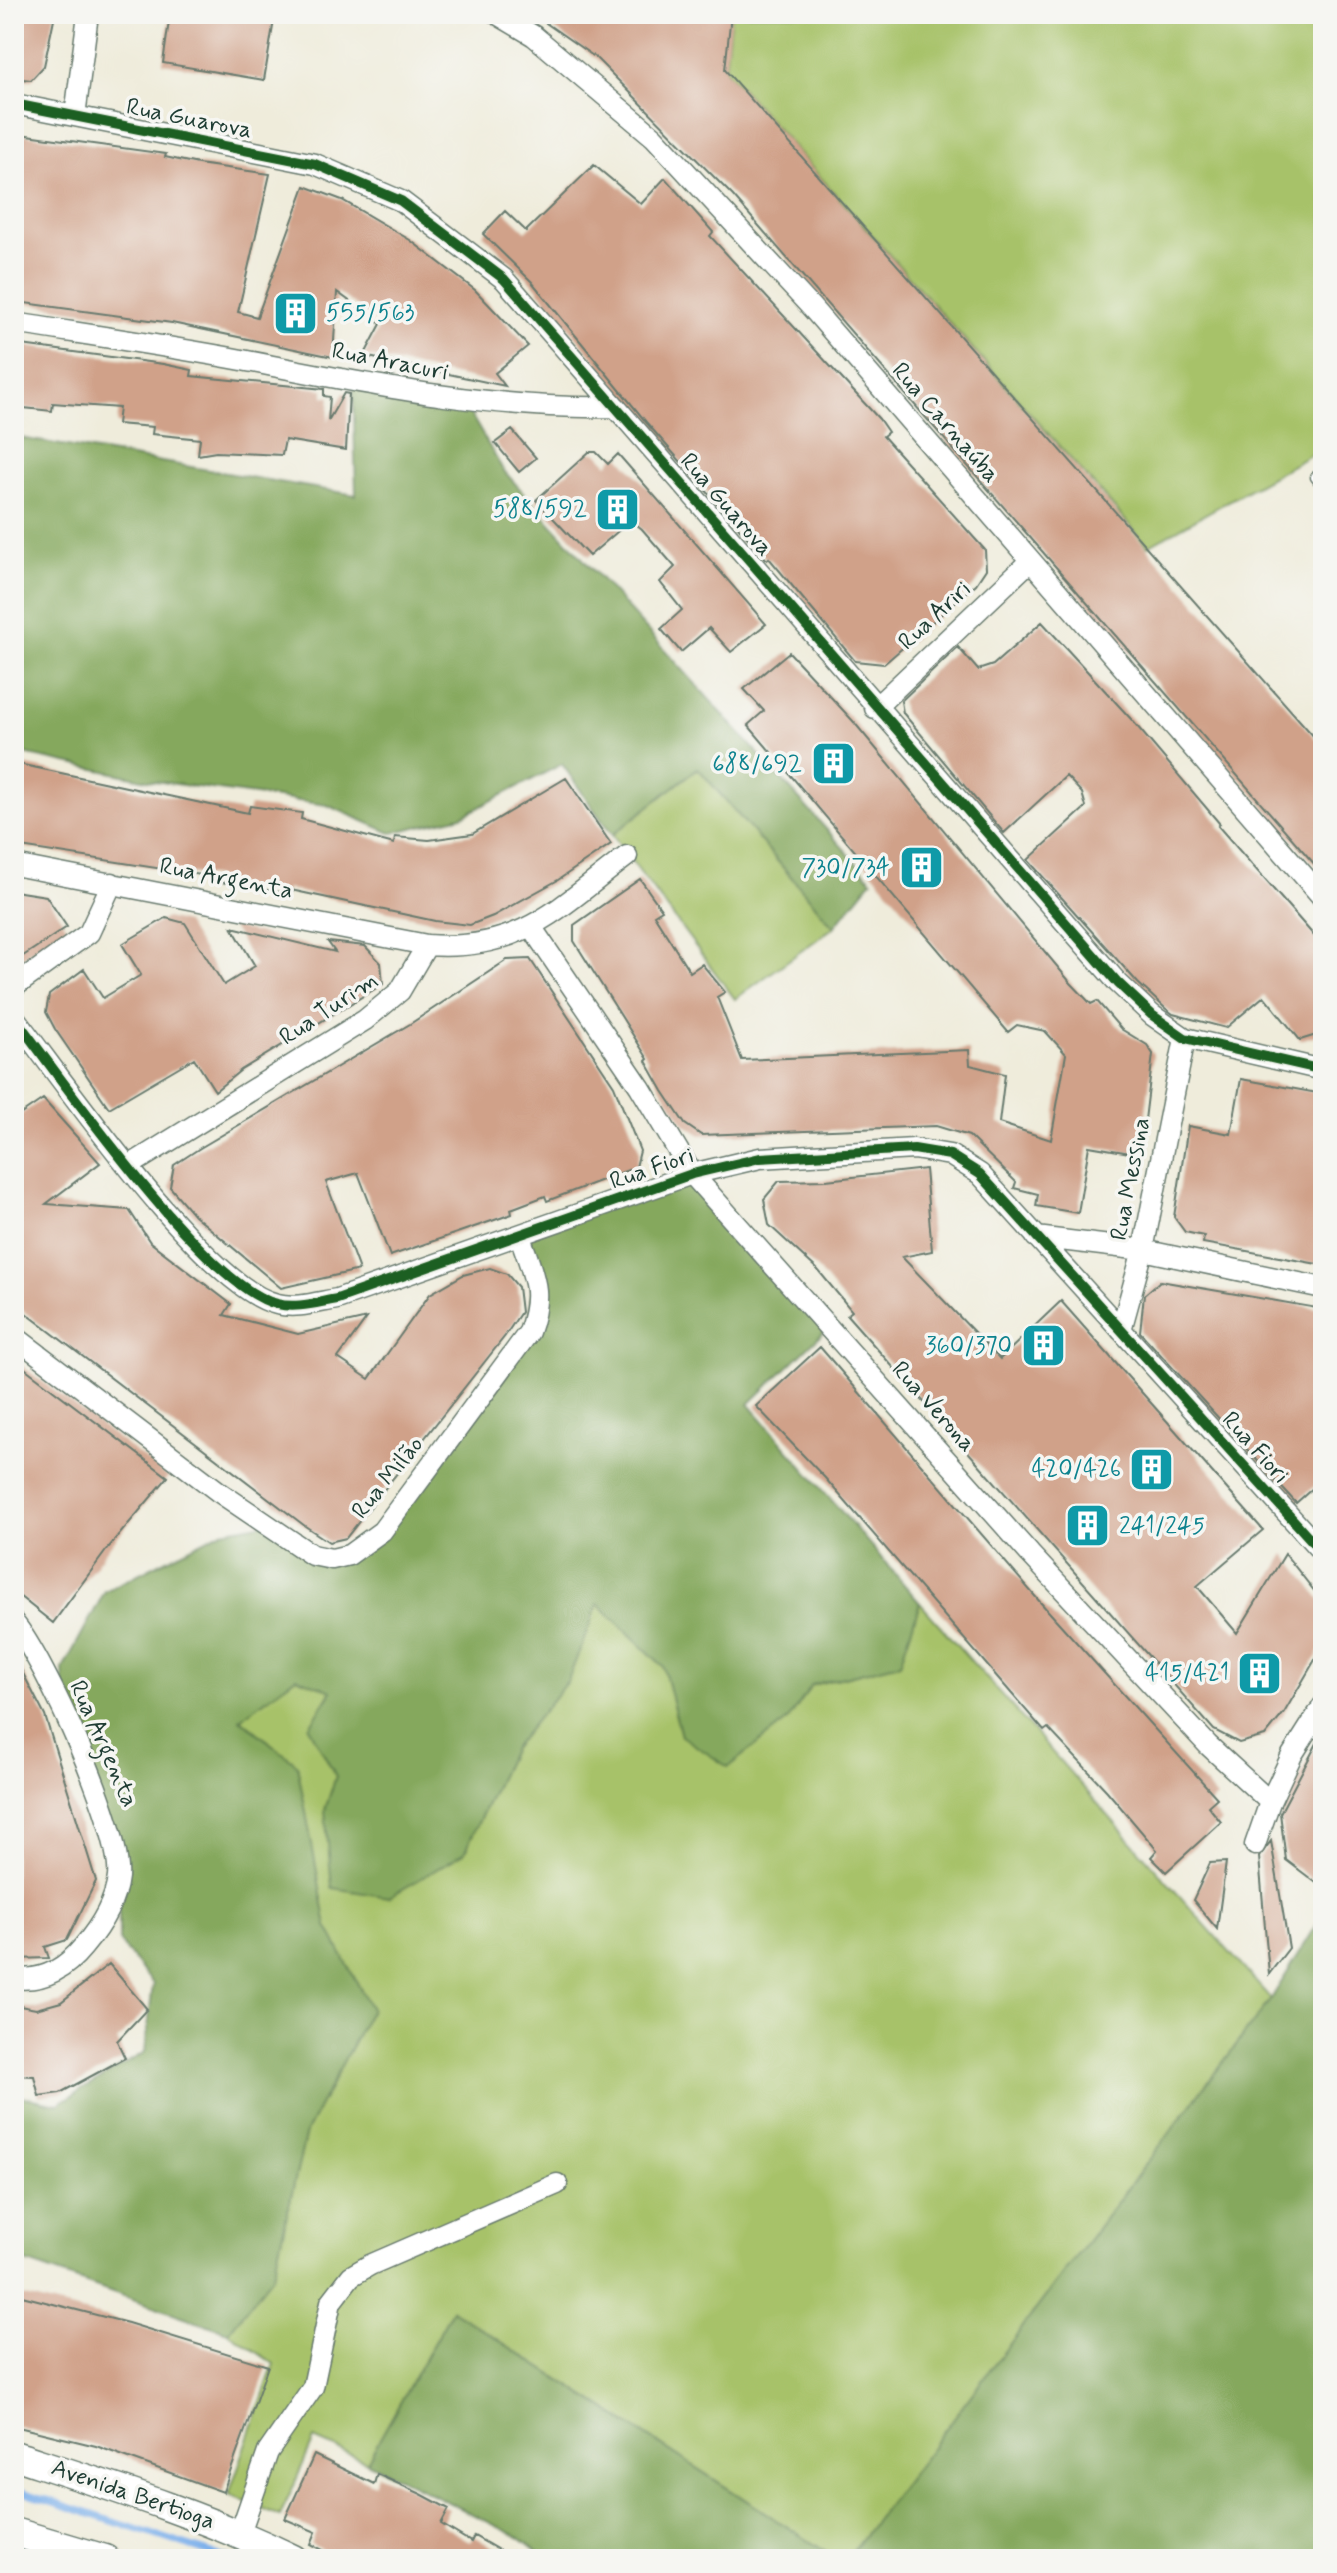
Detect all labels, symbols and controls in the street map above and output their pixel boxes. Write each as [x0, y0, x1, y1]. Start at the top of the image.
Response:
street label: Rua Guarova [123, 92, 255, 146]
building icon: 555/563 [271, 289, 319, 337]
place label: 555/563 [326, 298, 415, 329]
street label: Rua Aracuri [329, 336, 451, 388]
street label: Rua Carnaúba [884, 356, 1006, 490]
street label: Rua Guarova [672, 447, 780, 563]
building icon: 588/592 [594, 485, 642, 533]
place label: 588/592 [493, 494, 587, 525]
street label: Rua Ariri [892, 574, 978, 658]
building icon: 688/692 [809, 740, 857, 788]
place label: 688/692 [712, 749, 802, 780]
building icon: 730/734 [897, 844, 945, 892]
street label: Rua Argenta [156, 851, 295, 910]
place label: 730/734 [802, 853, 890, 884]
street label: Rua Turim [274, 965, 384, 1053]
street label: Rua Messina [1104, 1115, 1158, 1243]
street label: Rua Fiori [606, 1140, 698, 1198]
building icon: 360/370 [1019, 1322, 1067, 1370]
place label: 360/370 [926, 1331, 1012, 1362]
street label: Rua Verona [884, 1355, 982, 1459]
street label: Rua Fiori [1214, 1405, 1296, 1491]
street label: Rua Milão [345, 1430, 431, 1526]
building icon: 420/426 [1128, 1445, 1176, 1493]
place label: 420/426 [1032, 1454, 1121, 1485]
building icon: 241/245 [1064, 1502, 1112, 1550]
place label: 241/245 [1119, 1511, 1205, 1542]
building icon: 415/421 [1236, 1649, 1284, 1697]
place label: 415/421 [1145, 1658, 1229, 1689]
street label: Rua Argenta [59, 1676, 145, 1813]
street label: Avenida Bertioga [47, 2453, 219, 2537]

